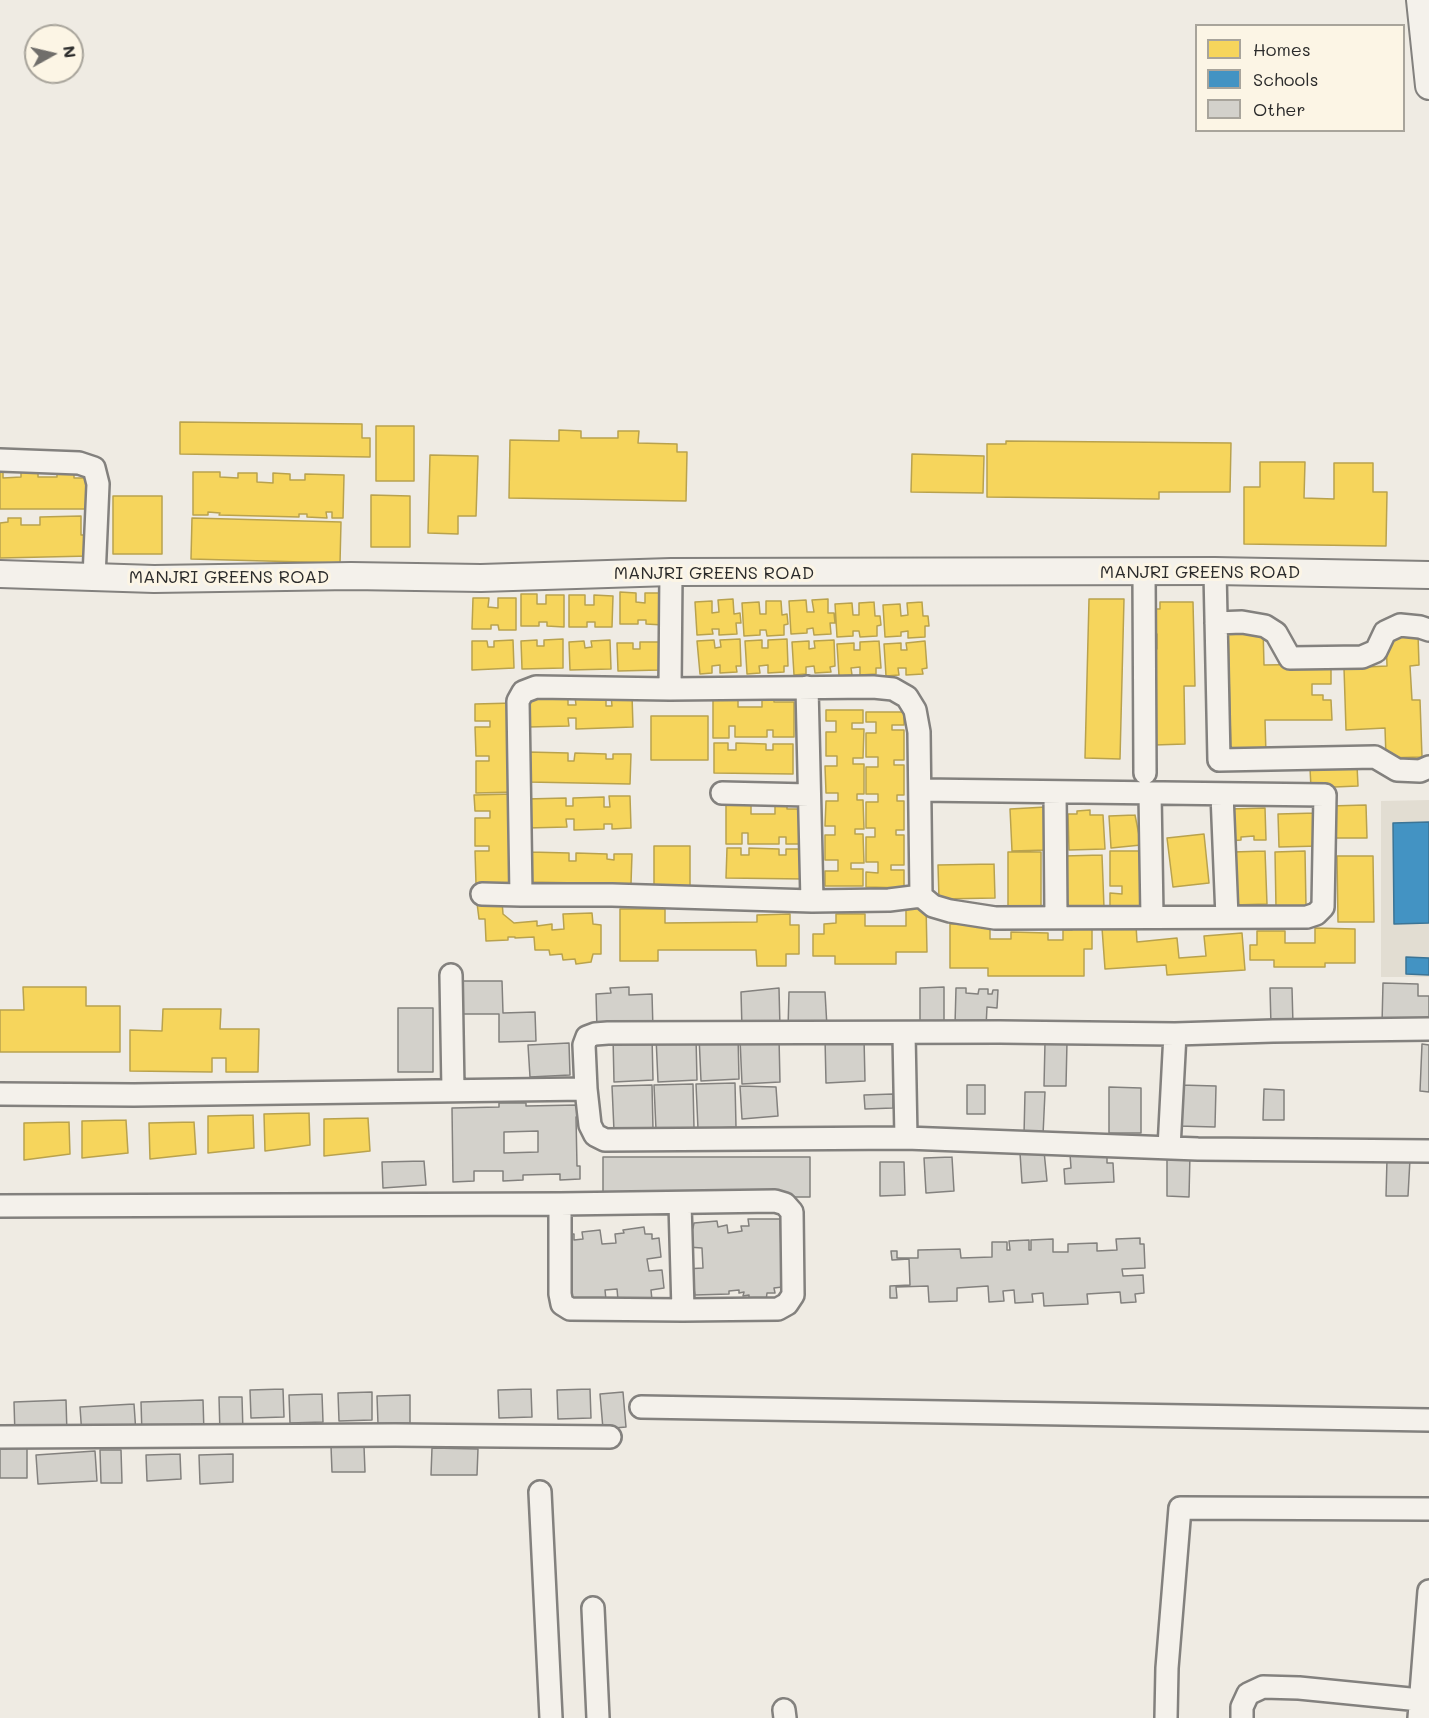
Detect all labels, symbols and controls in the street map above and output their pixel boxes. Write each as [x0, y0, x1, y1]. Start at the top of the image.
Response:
north arrow [24, 24, 84, 84]
legend [1195, 24, 1405, 132]
text: Homes [1253, 37, 1311, 61]
text: N [59, 44, 82, 59]
text: Schools [1253, 67, 1318, 91]
text: Other [1253, 97, 1306, 121]
street label: MANJRI GREENS ROAD [1100, 561, 1300, 583]
street label: MANJRI GREENS ROAD [614, 562, 814, 584]
street label: MANJRI GREENS ROAD [129, 566, 329, 588]

